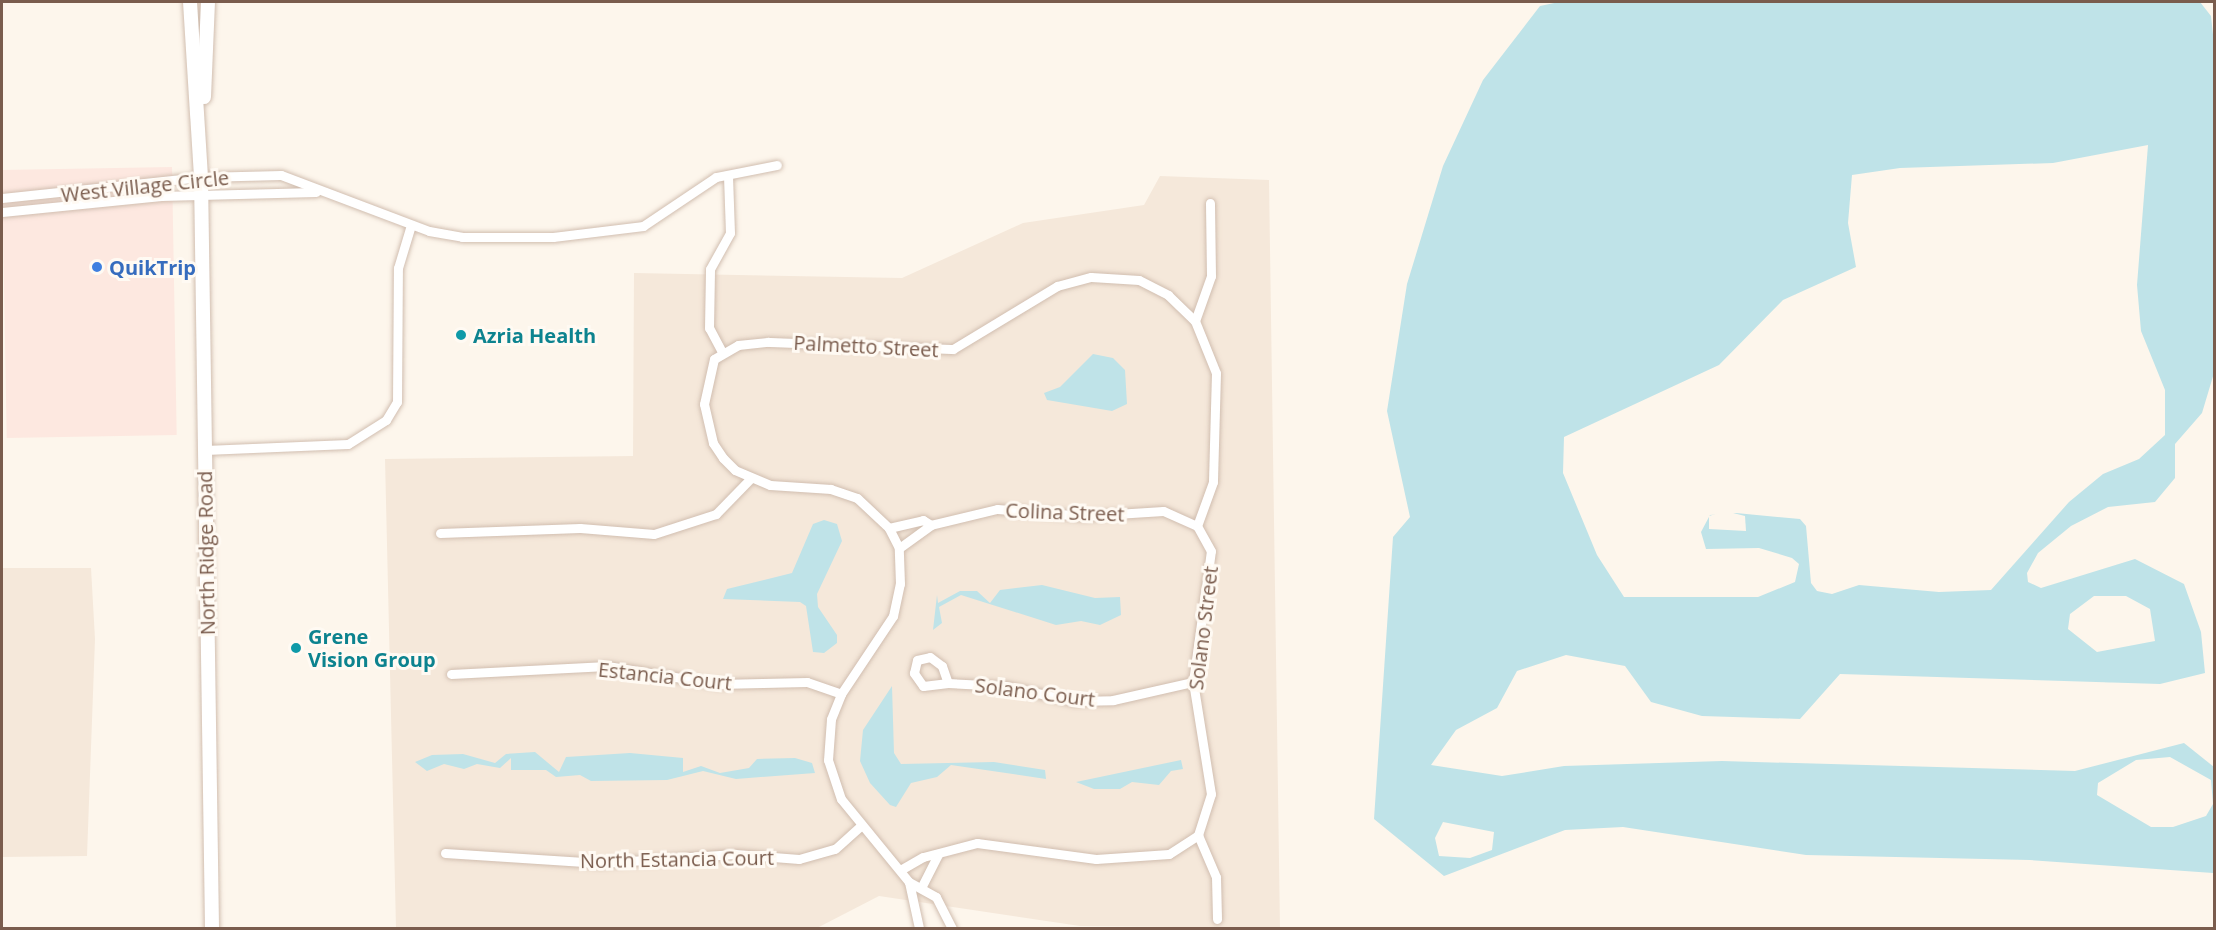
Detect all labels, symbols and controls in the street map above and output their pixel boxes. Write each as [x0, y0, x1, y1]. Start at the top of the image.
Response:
street label: West Village Circle [60, 165, 230, 207]
place label: QuikTrip [109, 255, 196, 279]
marker: QuikTrip [90, 260, 104, 274]
place label: Azria Health [473, 323, 596, 347]
marker: Azria Health [454, 328, 468, 342]
street label: Palmetto Street [793, 330, 939, 362]
street label: North Ridge Road [193, 471, 219, 635]
street label: Colina Street [1005, 498, 1125, 526]
street label: Solano Street [1184, 565, 1222, 691]
place label: Grene Vision Group [308, 624, 436, 671]
marker: Grene Vision Group [289, 641, 303, 655]
street label: Estancia Court [597, 657, 733, 695]
street label: Solano Court [974, 673, 1096, 711]
street label: North Estancia Court [580, 845, 774, 873]

